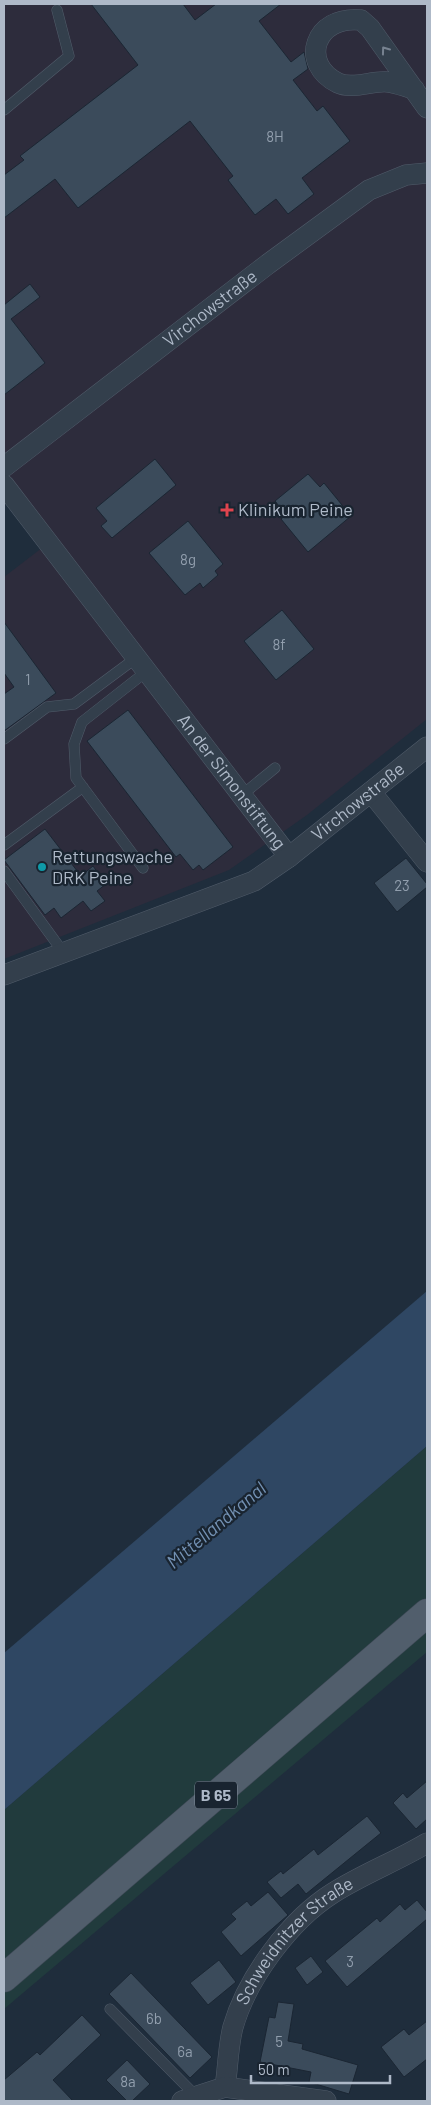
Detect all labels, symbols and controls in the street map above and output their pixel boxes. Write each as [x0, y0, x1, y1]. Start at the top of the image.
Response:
one-way arrow [382, 46, 391, 56]
house number: 8H [266, 127, 284, 145]
street label: Virchowstraße [158, 265, 261, 351]
place label: Klinikum Peine [238, 498, 353, 520]
marker: Klinikum Peine [220, 503, 234, 517]
house number: 8g [180, 550, 196, 568]
house number: 8f [272, 635, 286, 653]
house number: 1 [25, 670, 31, 688]
street label: An der Simonstiftung [173, 709, 291, 853]
street label: Virchowstraße [306, 757, 409, 845]
place label: Rettungswache DRK Peine [52, 845, 173, 888]
marker: Rettungswache DRK Peine [36, 861, 48, 873]
house number: 23 [394, 876, 410, 894]
water label: Mittellandkanal [161, 1476, 271, 1573]
road number: B 65 [195, 1782, 237, 1808]
street label: Schweidnitzer Straße [231, 1872, 357, 2008]
house number: 3 [346, 1952, 354, 1970]
house number: 6b [146, 2009, 162, 2027]
house number: 5 [275, 2032, 283, 2050]
house number: 6a [177, 2042, 193, 2060]
scale bar [251, 2052, 390, 2084]
text: 50 m [258, 2060, 290, 2078]
house number: 8a [120, 2072, 136, 2090]

